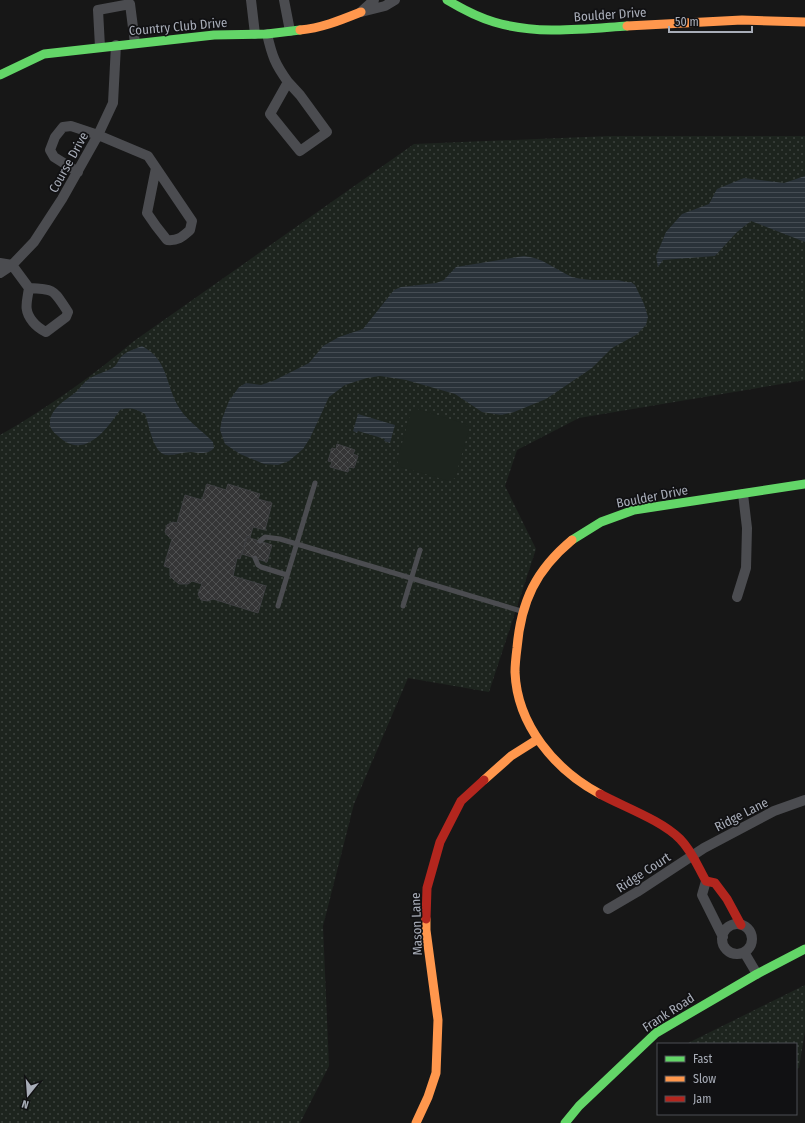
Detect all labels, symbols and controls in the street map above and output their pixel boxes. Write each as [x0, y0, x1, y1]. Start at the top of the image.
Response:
street label: Boulder Drive [573, 4, 647, 25]
scale bar [669, 8, 752, 34]
street label: Country Club Drive [128, 15, 228, 38]
text: 50 m [675, 15, 699, 29]
street label: Course Drive [46, 129, 91, 195]
street label: Boulder Drive [615, 482, 689, 511]
street label: Ridge Lane [712, 795, 770, 834]
street label: Ridge Court [613, 849, 674, 895]
street label: Mason Lane [408, 892, 425, 956]
street label: Frank Road [640, 990, 697, 1035]
legend [657, 1043, 797, 1115]
text: Fast [693, 1052, 712, 1066]
text: Slow [693, 1072, 716, 1086]
north arrow [8, 1075, 48, 1115]
text: Jam [693, 1092, 711, 1106]
text: N [20, 1097, 30, 1111]

